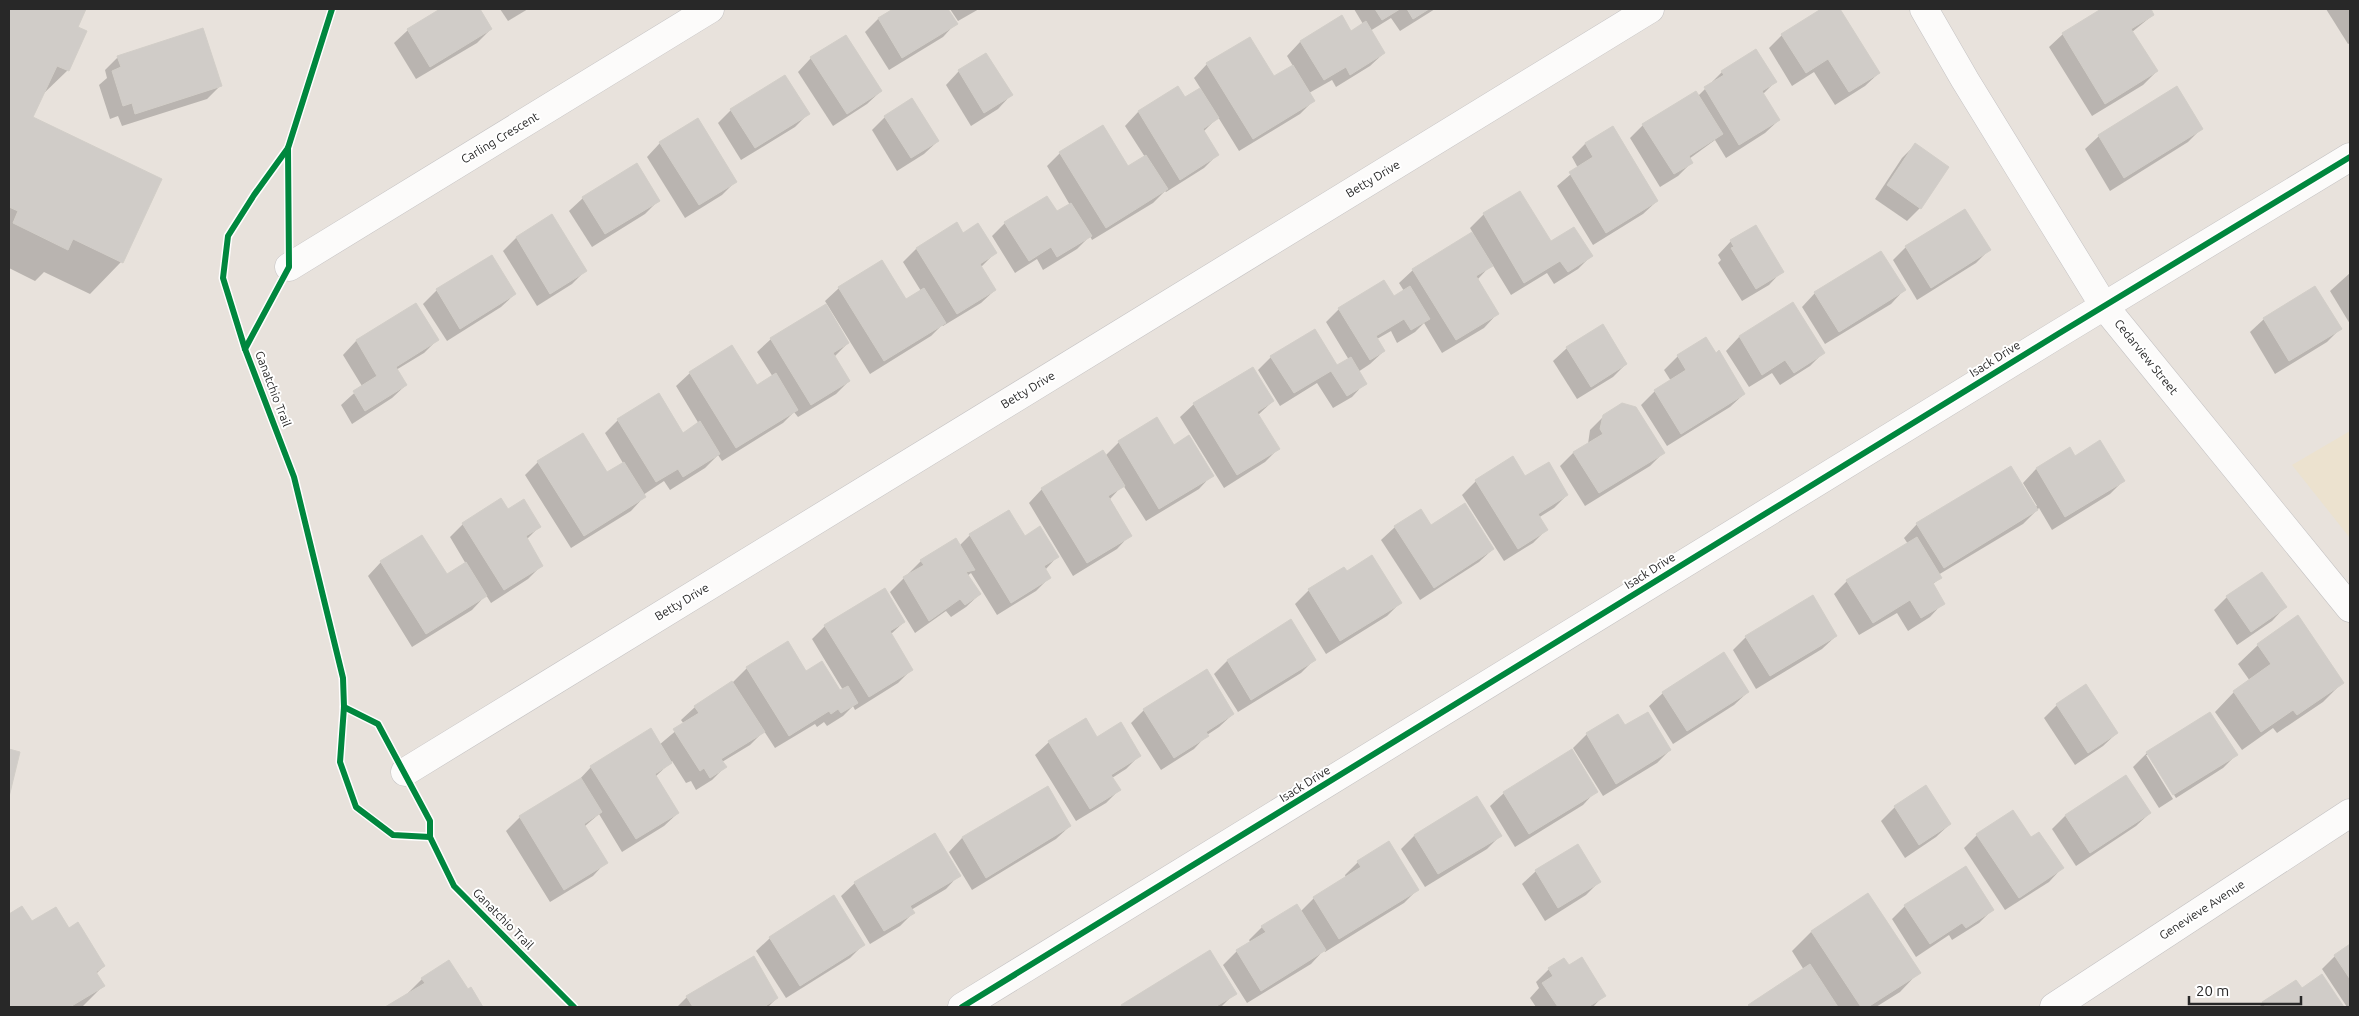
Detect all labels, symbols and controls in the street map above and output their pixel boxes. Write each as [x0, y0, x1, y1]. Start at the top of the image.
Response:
street label: Carling Crescent [459, 109, 541, 166]
street label: Betty Drive [1343, 157, 1402, 200]
street label: Cedarview Street [2112, 316, 2181, 397]
street label: Isack Drive [1967, 338, 2022, 379]
street label: Ganatchio Trail [253, 349, 294, 428]
street label: Betty Drive [998, 368, 1057, 411]
street label: Isack Drive [1622, 550, 1677, 591]
street label: Betty Drive [652, 580, 711, 623]
street label: Isack Drive [1277, 763, 1332, 804]
street label: Genevieve Avenue [2157, 877, 2247, 942]
street label: Ganatchio Trail [470, 886, 536, 952]
scale bar [2189, 974, 2302, 1006]
text: 20 m [2196, 982, 2229, 999]

